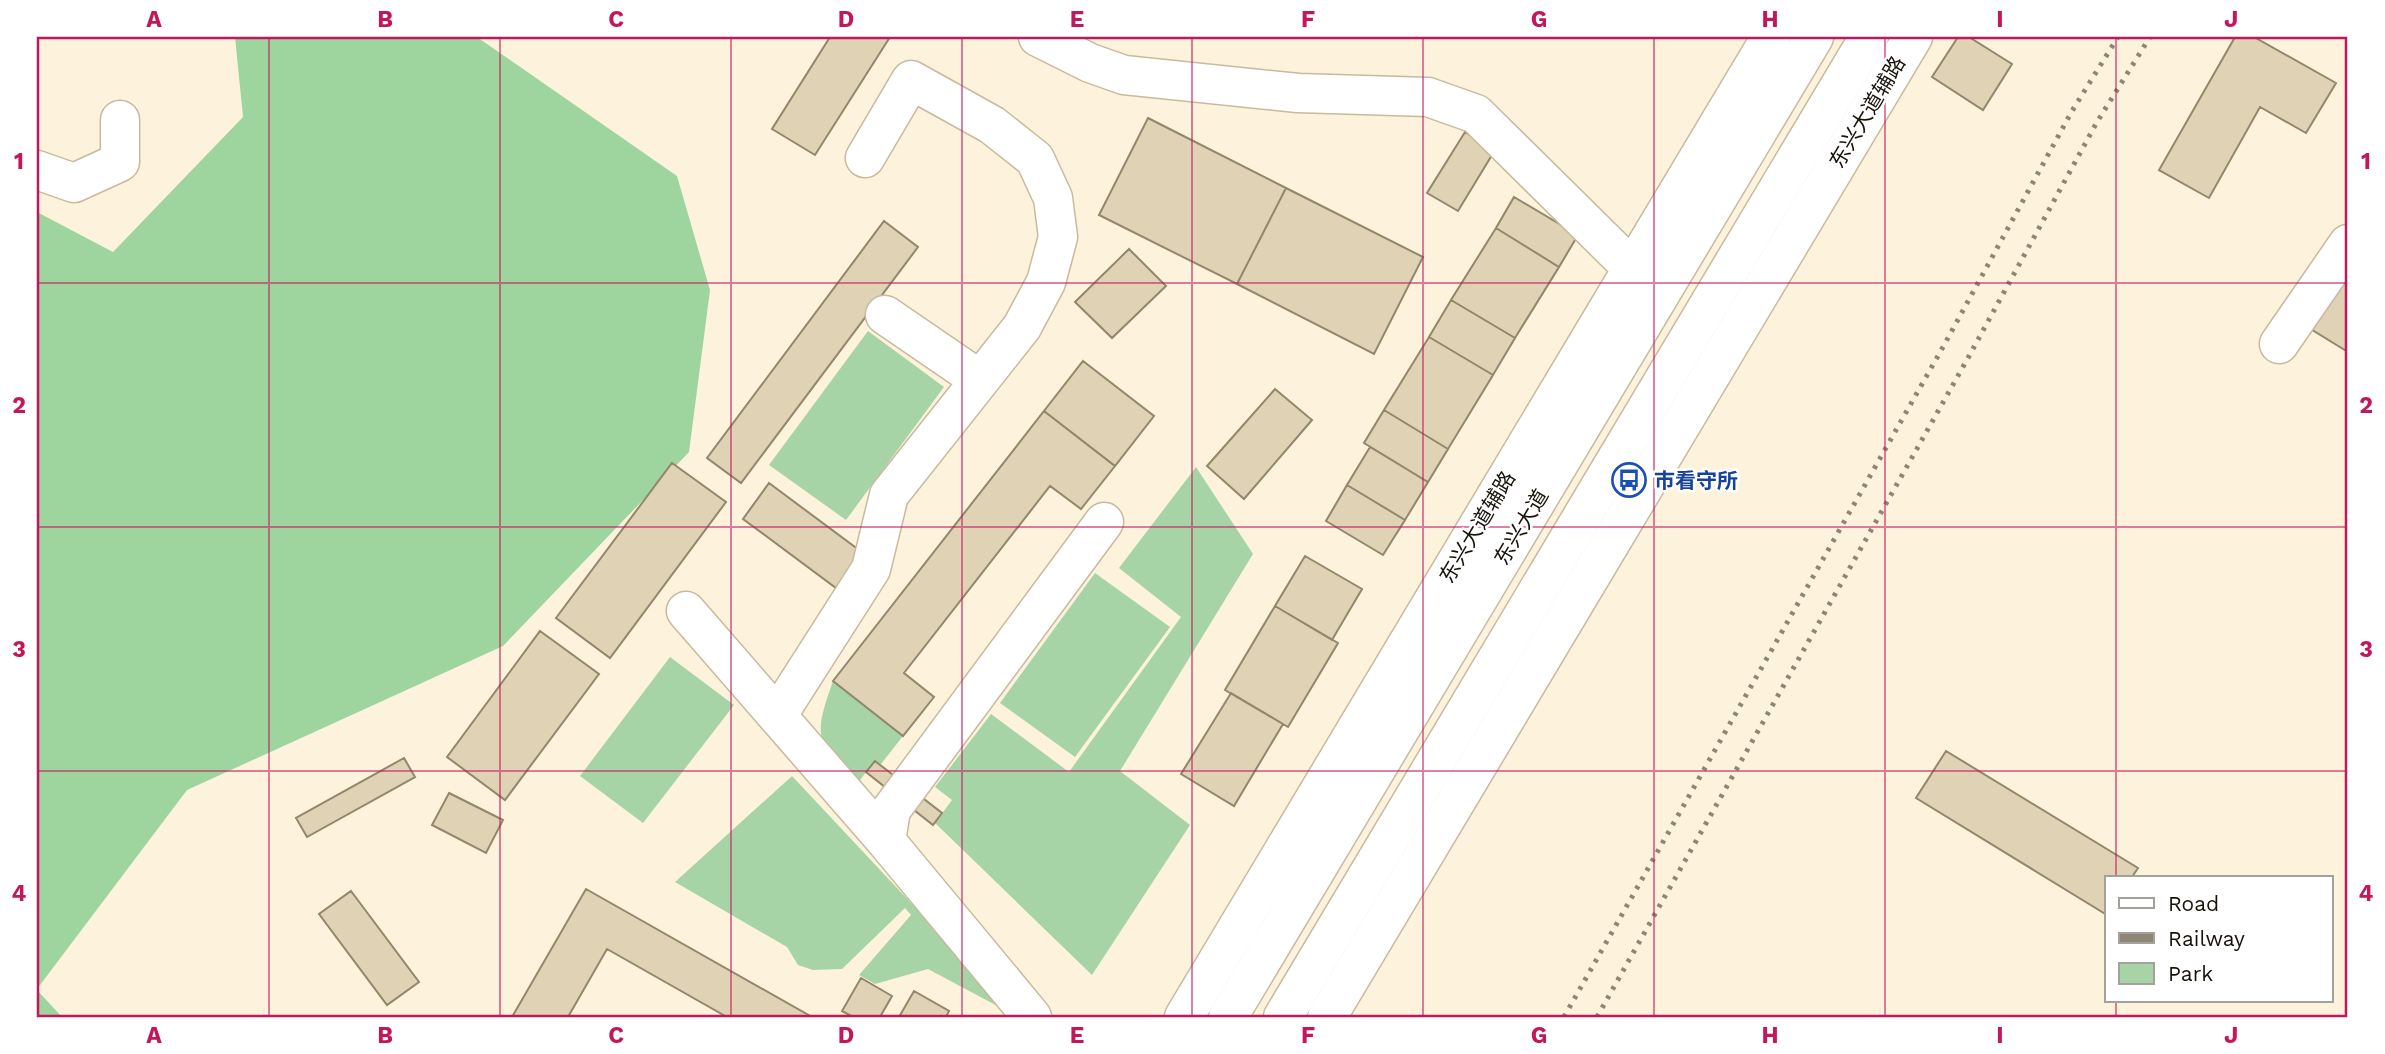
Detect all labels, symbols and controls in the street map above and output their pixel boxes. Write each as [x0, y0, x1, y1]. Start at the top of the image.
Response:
text: A [146, 6, 162, 33]
text: B [377, 6, 393, 33]
text: C [608, 6, 624, 33]
text: D [838, 6, 854, 33]
text: E [1070, 6, 1084, 33]
text: F [1301, 6, 1315, 33]
text: G [1531, 6, 1547, 33]
text: H [1761, 6, 1779, 33]
text: I [1996, 6, 2004, 33]
text: J [2224, 6, 2238, 33]
street label: 东兴大道辅路 [1824, 52, 1910, 172]
text: 1 [14, 148, 24, 175]
text: 1 [2361, 148, 2371, 175]
text: 2 [12, 392, 26, 419]
text: 2 [2359, 392, 2373, 419]
bus stop icon: 巿看守所 [1610, 461, 1648, 499]
street label: 东兴大道辅路 [1434, 467, 1520, 587]
place label: 巿看守所 [1654, 468, 1738, 493]
street label: 东兴大道 [1489, 485, 1553, 569]
text: 3 [12, 636, 26, 663]
text: 3 [2359, 636, 2373, 663]
legend [2105, 876, 2332, 1002]
text: 4 [12, 880, 27, 907]
text: 4 [2359, 880, 2374, 907]
text: Road [2168, 891, 2219, 916]
text: Railway [2168, 926, 2245, 951]
text: Park [2168, 961, 2213, 986]
text: A [146, 1022, 162, 1049]
text: B [377, 1022, 393, 1049]
text: C [608, 1022, 624, 1049]
text: D [838, 1022, 854, 1049]
text: E [1070, 1022, 1084, 1049]
text: F [1301, 1022, 1315, 1049]
text: G [1531, 1022, 1547, 1049]
text: H [1761, 1022, 1779, 1049]
text: I [1996, 1022, 2004, 1049]
text: J [2224, 1022, 2238, 1049]

